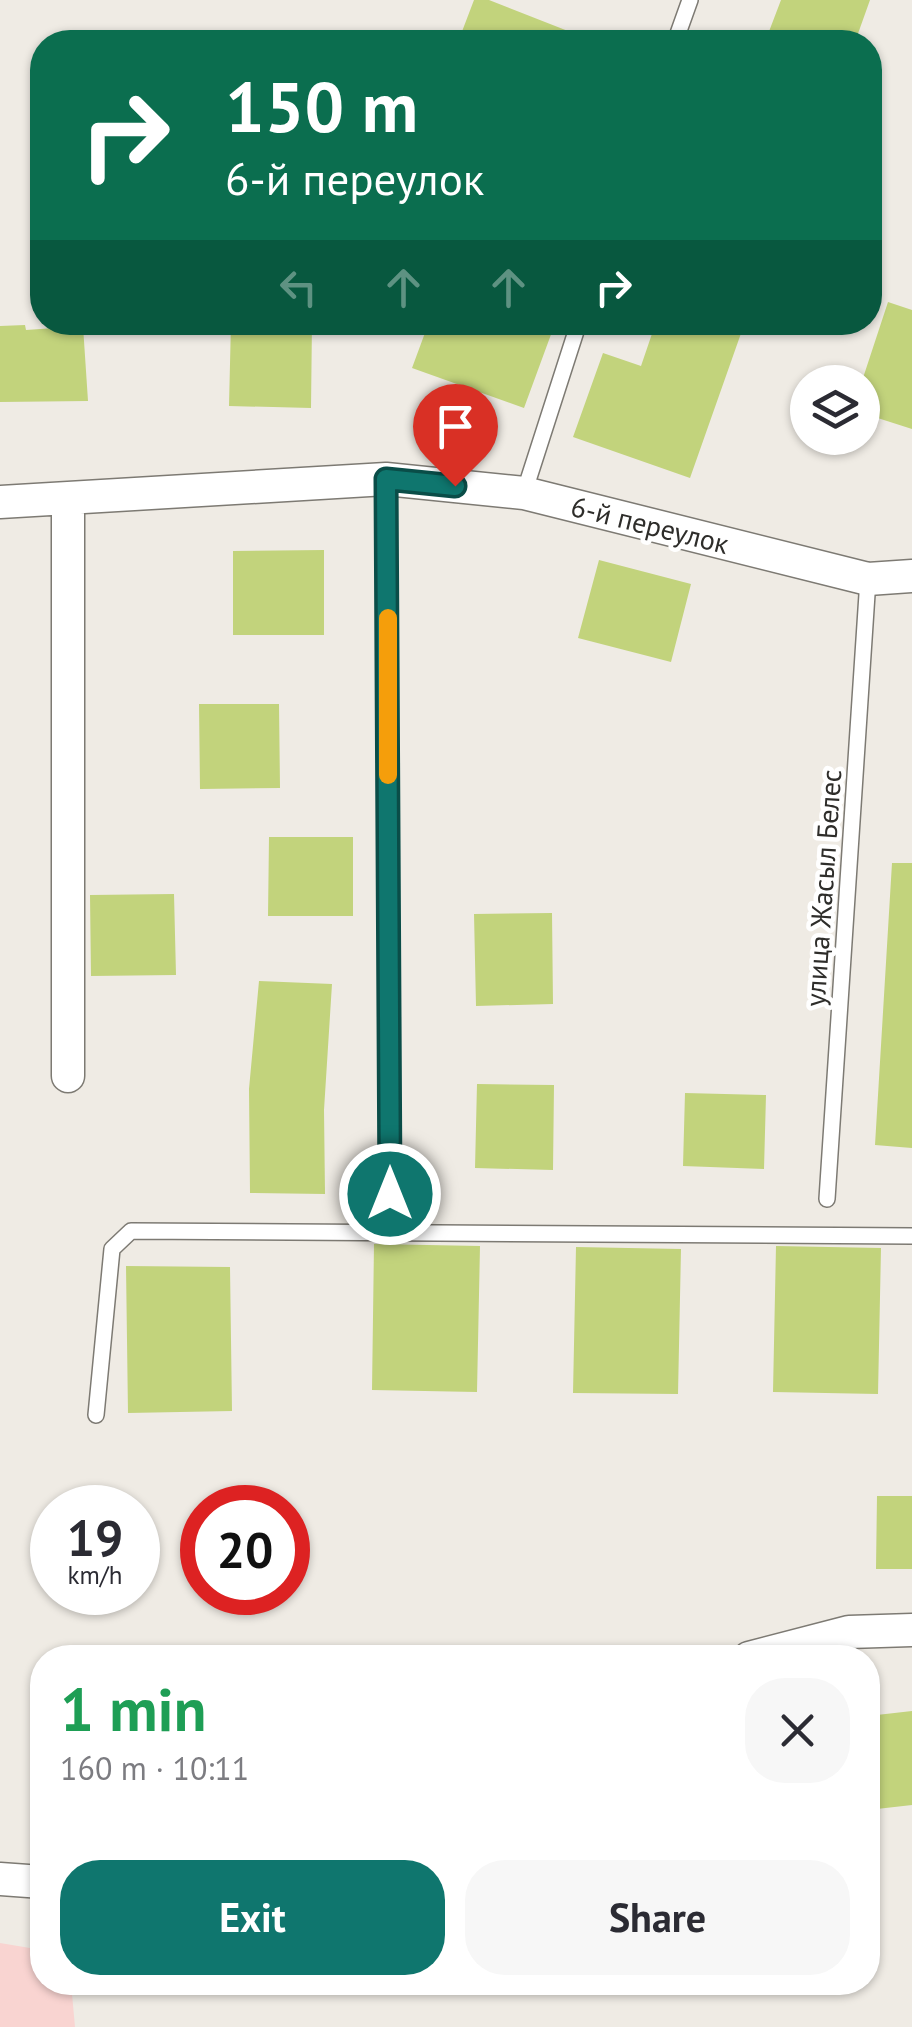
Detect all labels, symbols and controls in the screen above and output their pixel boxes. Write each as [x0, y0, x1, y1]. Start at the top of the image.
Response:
text: 150 m [225, 61, 418, 151]
icon: right [60, 70, 190, 200]
text: 6-й переулок [225, 149, 484, 207]
icon: left [271, 260, 326, 315]
icon: ahead [376, 260, 431, 315]
icon: ahead [481, 260, 536, 315]
icon: right [586, 260, 641, 315]
map controls [790, 365, 880, 455]
button: layers [790, 365, 880, 455]
pin [413, 384, 498, 487]
icon: arrive [428, 399, 483, 454]
street label: 6-й переулок [567, 487, 733, 562]
street label: улица Жасыл Белес [796, 768, 849, 1008]
position arrow [338, 1142, 442, 1246]
speed limit sign: 20 [180, 1485, 310, 1615]
text: 19 [67, 1505, 123, 1570]
text: km/h [68, 1559, 122, 1591]
text: 1 min [60, 1670, 206, 1748]
button: close [745, 1678, 850, 1783]
text: 160 m · 10:11 [60, 1747, 249, 1789]
button: Exit [60, 1860, 445, 1975]
button: Share [465, 1860, 850, 1975]

